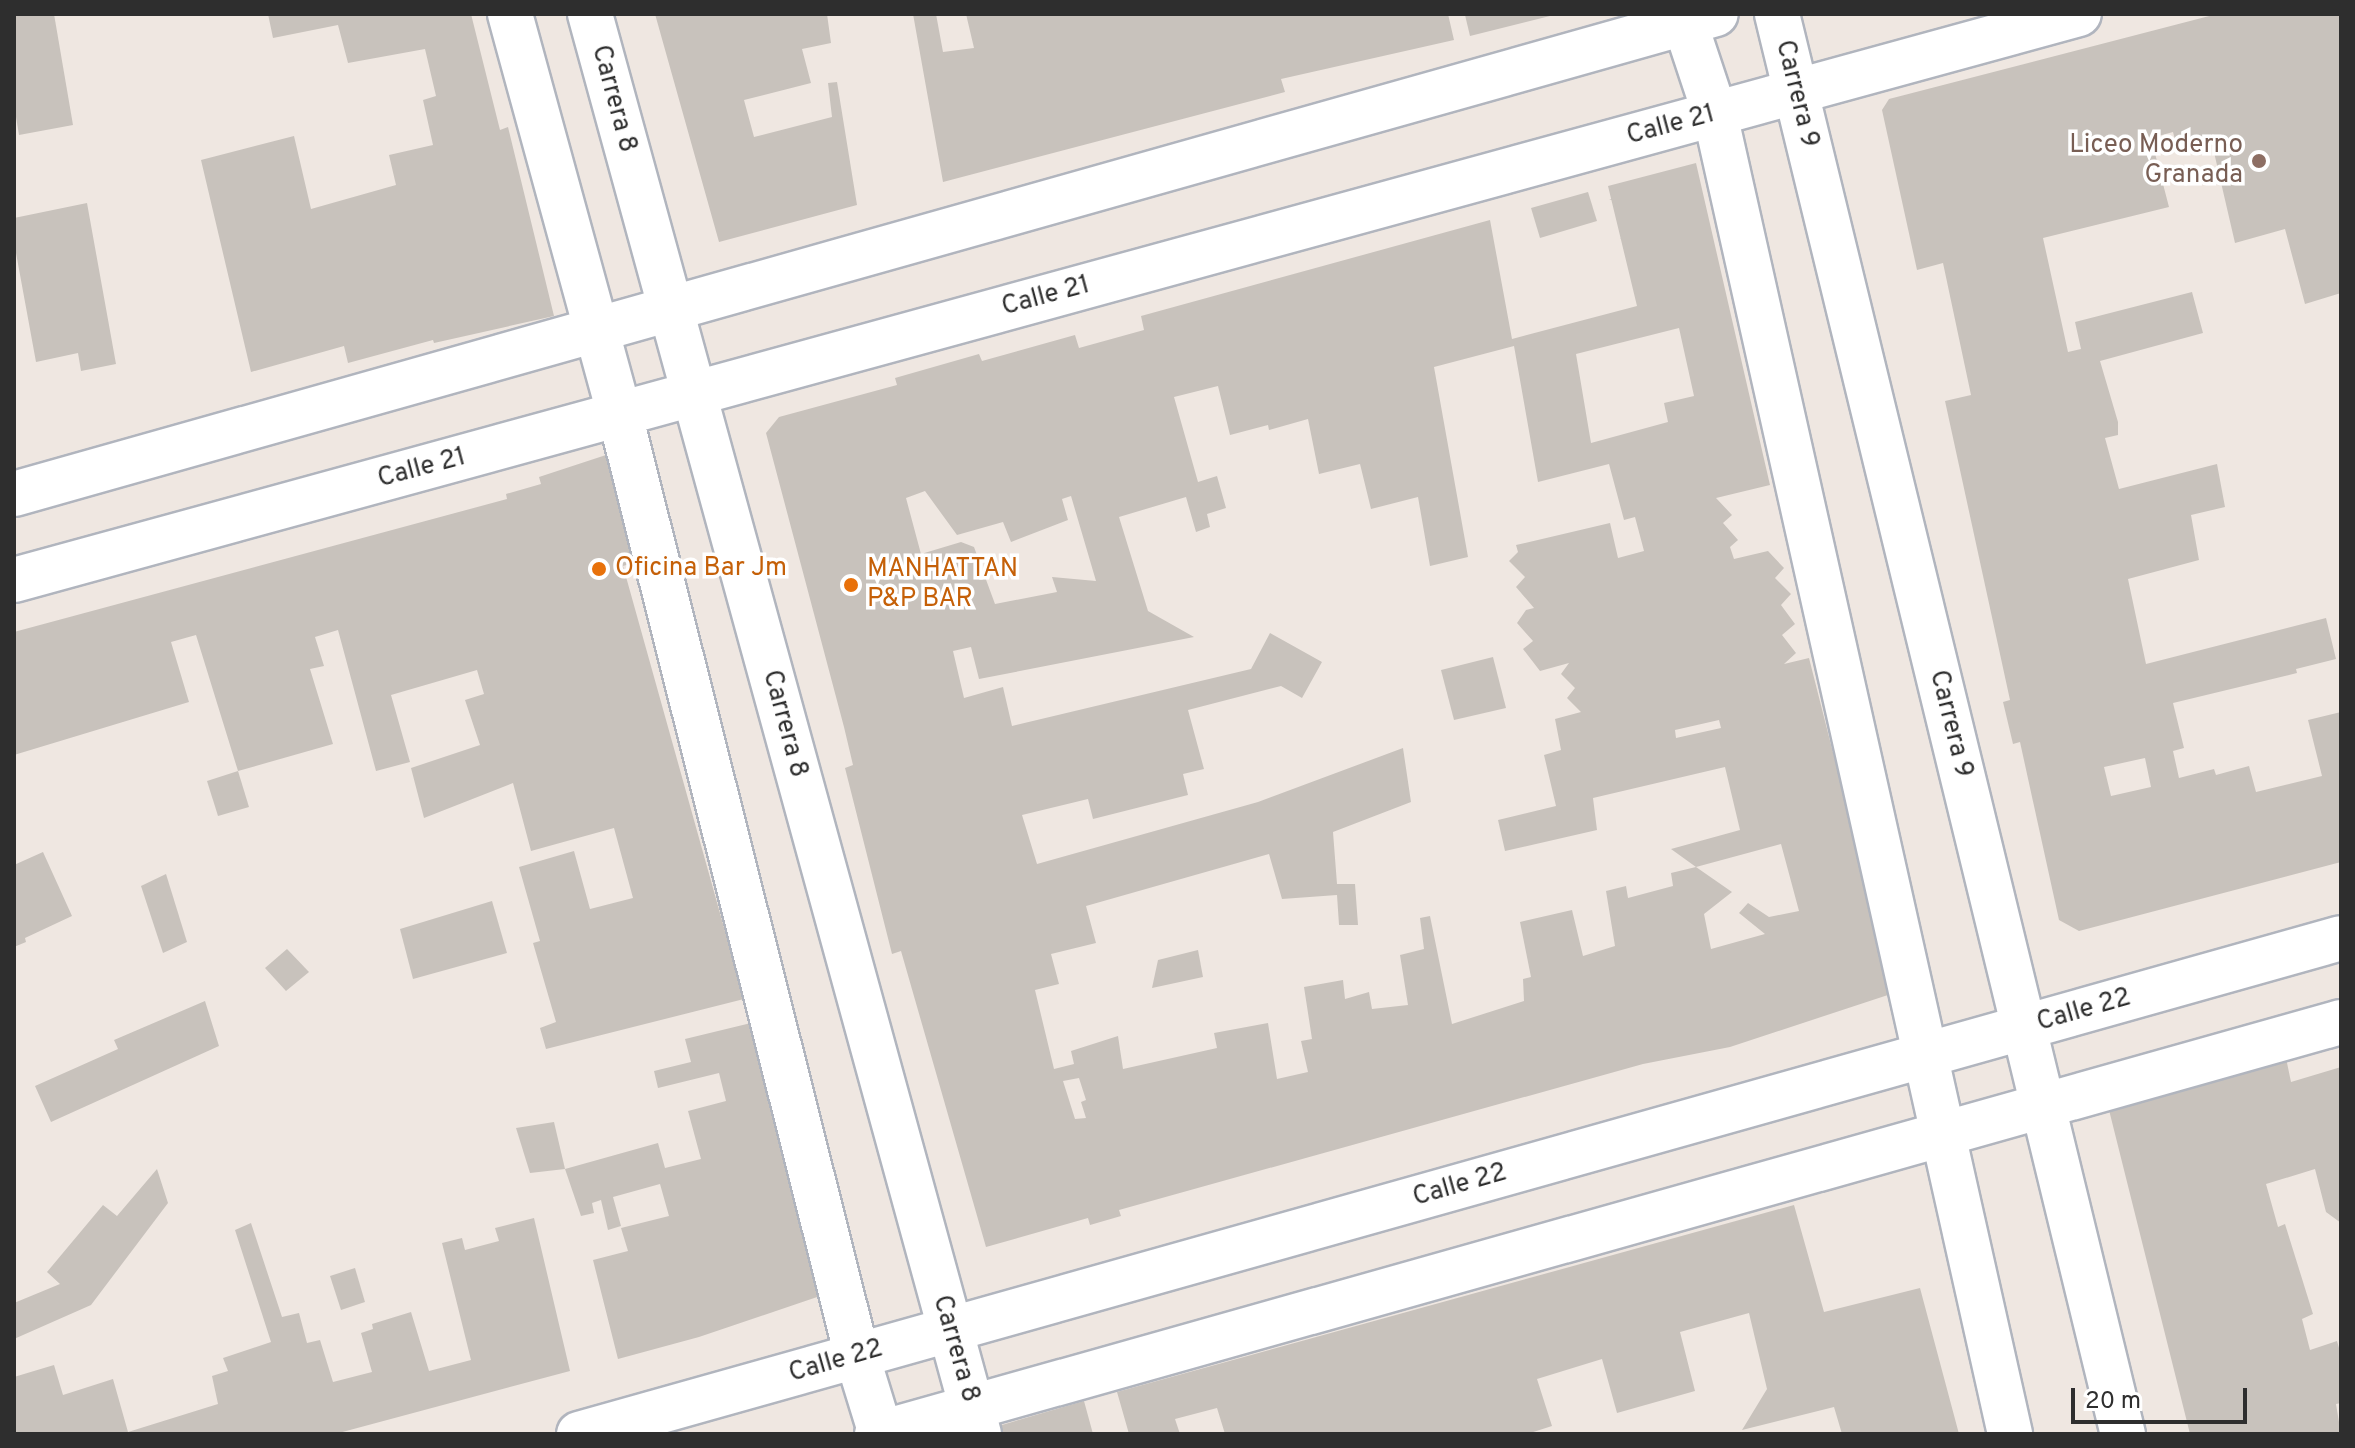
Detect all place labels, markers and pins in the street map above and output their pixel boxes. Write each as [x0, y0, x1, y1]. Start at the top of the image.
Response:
place label: Liceo Moderno Granada [2069, 130, 2243, 192]
marker: Liceo Moderno Granada [2250, 152, 2268, 170]
place label: Oficina Bar Jm [615, 553, 787, 585]
place label: MANHATTAN P&P BAR [867, 554, 1018, 616]
marker: Oficina Bar Jm [590, 560, 608, 578]
marker: MANHATTAN P&P BAR [842, 576, 860, 594]

